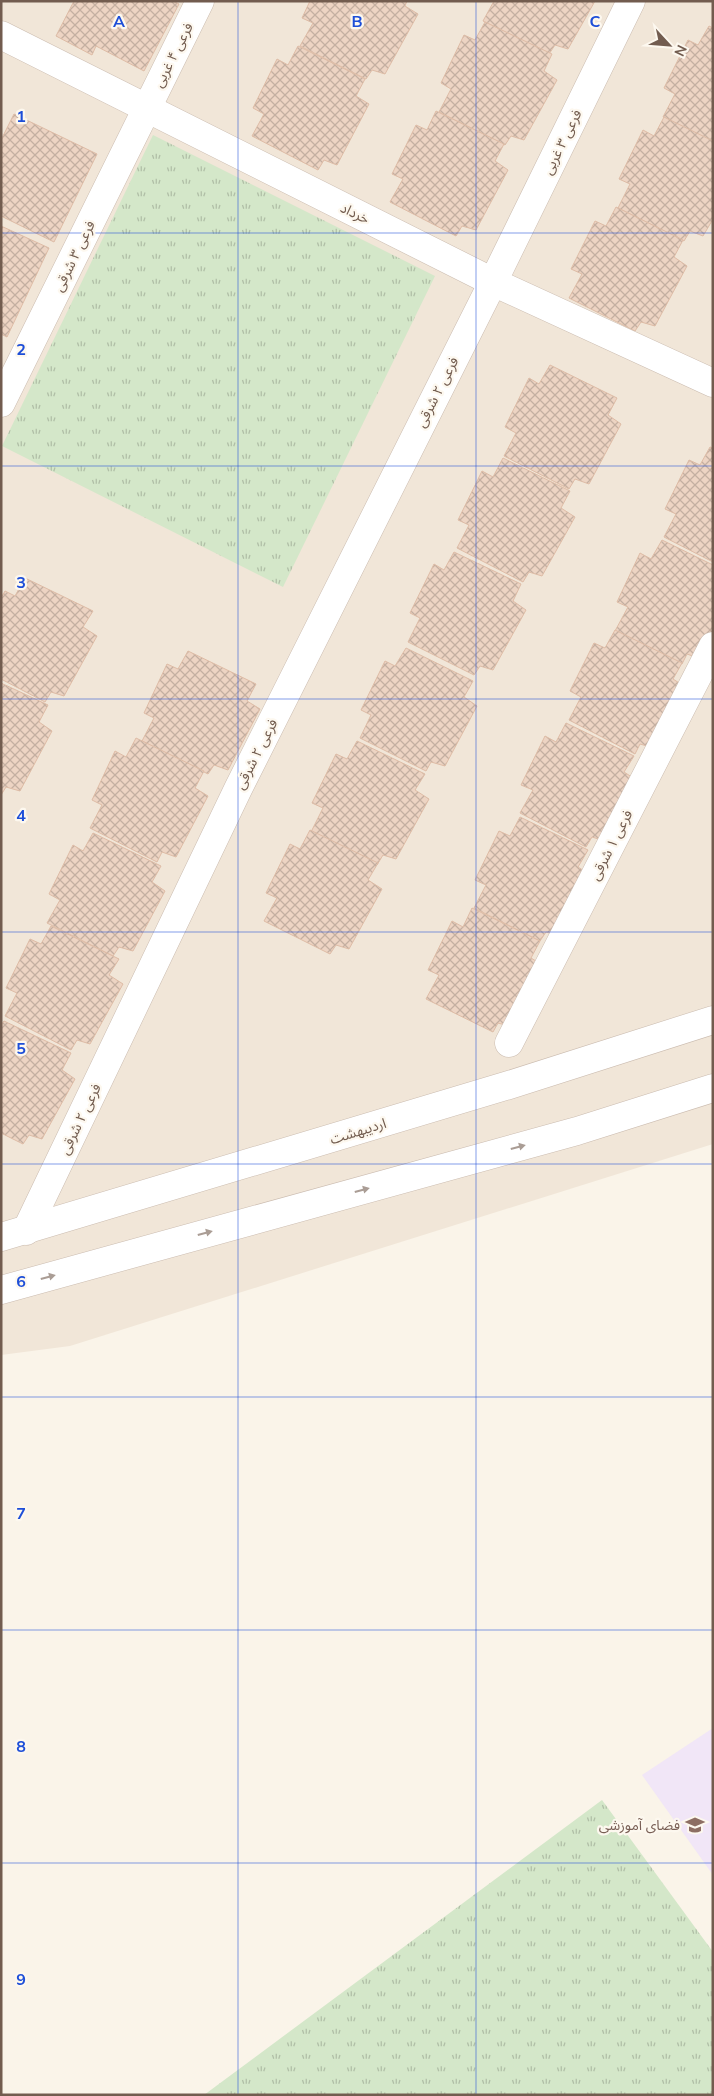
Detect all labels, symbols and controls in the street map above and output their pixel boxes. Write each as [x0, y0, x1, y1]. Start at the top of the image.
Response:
text: A [113, 11, 125, 31]
text: B [351, 11, 363, 31]
text: C [590, 11, 601, 31]
street label: فرعی ۴ غربی [149, 20, 197, 90]
north arrow [644, 20, 694, 70]
text: N [670, 42, 691, 59]
text: 1 [16, 106, 26, 126]
street label: فرعی ۳ غربی [538, 106, 586, 178]
street label: خرداد [338, 198, 372, 228]
street label: فرعی ۳ شرقی [49, 218, 99, 294]
text: 2 [16, 339, 26, 359]
street label: فرعی ۲ شرقی [412, 354, 462, 430]
text: 3 [16, 572, 26, 592]
street label: فرعی ۲ شرقی [231, 716, 281, 792]
text: 4 [16, 805, 26, 825]
street label: فرعی ۱ شرقی [586, 807, 636, 883]
text: 5 [16, 1038, 26, 1058]
street label: فرعی ۲ شرقی [55, 1081, 105, 1157]
street label: اردیبهشت [328, 1114, 388, 1148]
one-way arrow [511, 1143, 526, 1151]
one-way arrow [354, 1186, 369, 1194]
one-way arrow [197, 1229, 212, 1237]
text: 6 [16, 1271, 26, 1291]
one-way arrow [41, 1272, 56, 1280]
text: 7 [16, 1503, 26, 1523]
text: 8 [16, 1736, 26, 1756]
school or university icon: فضای آموزشی [684, 1814, 706, 1836]
place label: فضای آموزشی [599, 1816, 680, 1834]
text: 9 [16, 1969, 26, 1989]

